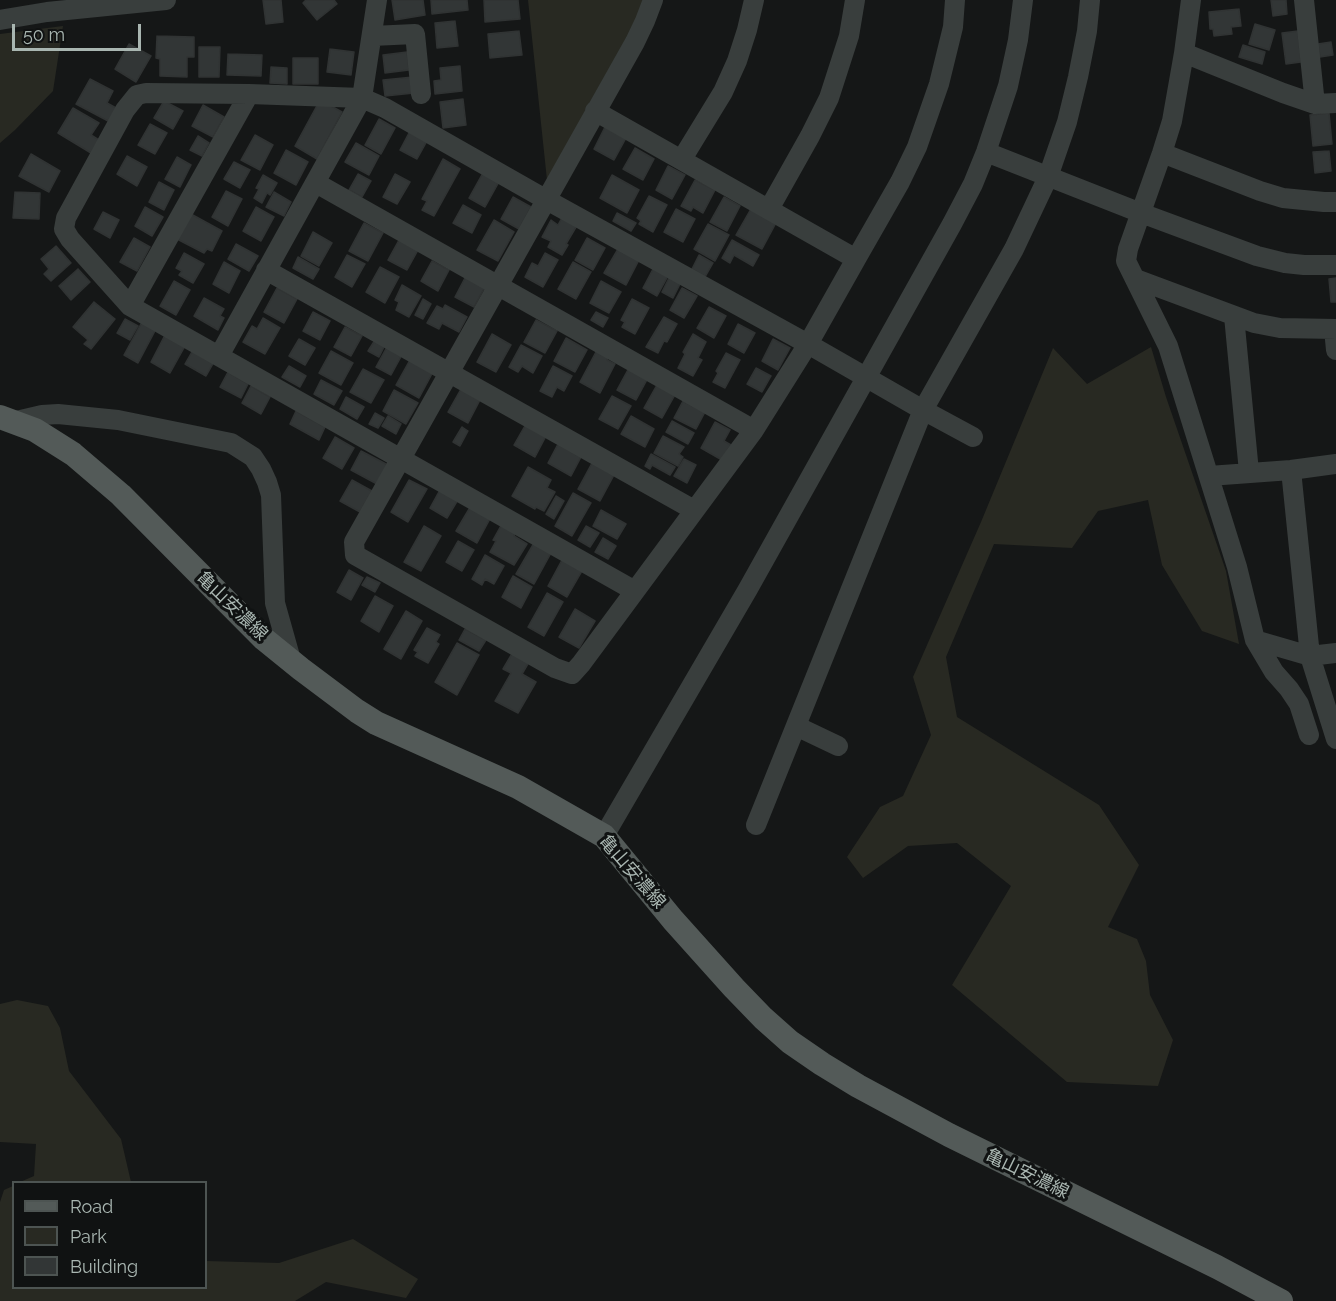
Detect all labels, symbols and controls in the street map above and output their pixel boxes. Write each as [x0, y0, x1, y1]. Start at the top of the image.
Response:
scale bar [15, 12, 144, 50]
text: 50 m [23, 24, 65, 45]
street label: 亀山安濃線 [192, 567, 272, 645]
street label: 亀山安濃線 [594, 831, 670, 913]
street label: 亀山安濃線 [982, 1145, 1072, 1203]
legend [12, 1181, 207, 1289]
text: Road [70, 1196, 113, 1217]
text: Park [70, 1226, 107, 1247]
text: Building [70, 1256, 138, 1277]

